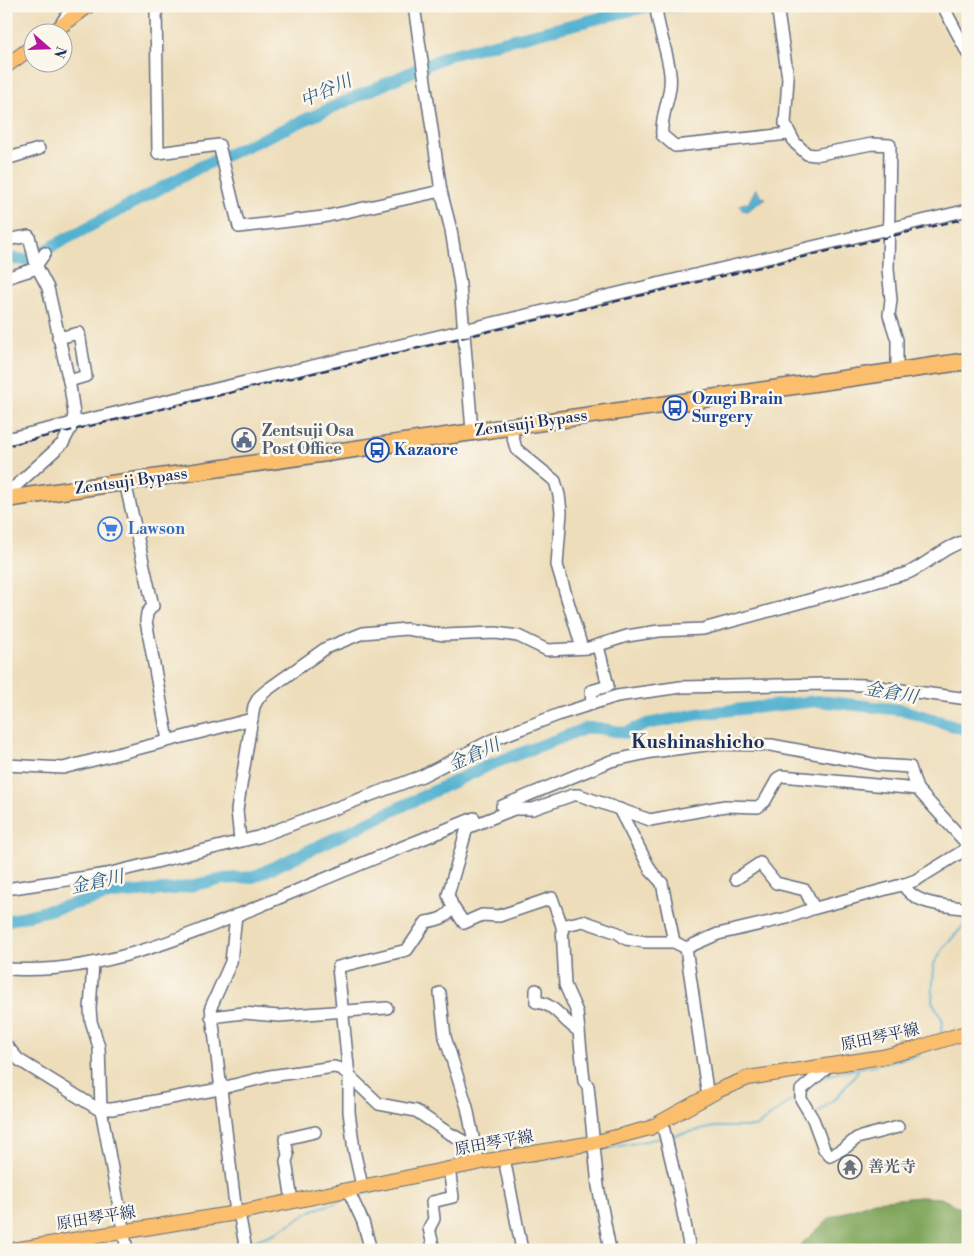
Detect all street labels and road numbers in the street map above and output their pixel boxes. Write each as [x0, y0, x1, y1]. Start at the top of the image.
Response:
street label: Zentsuji Bypass [473, 405, 589, 441]
street label: Zentsuji Bypass [73, 463, 189, 499]
street label: 原田琴平線 [839, 1019, 921, 1055]
street label: 原田琴平線 [453, 1126, 535, 1160]
street label: 原田琴平線 [55, 1202, 137, 1234]

